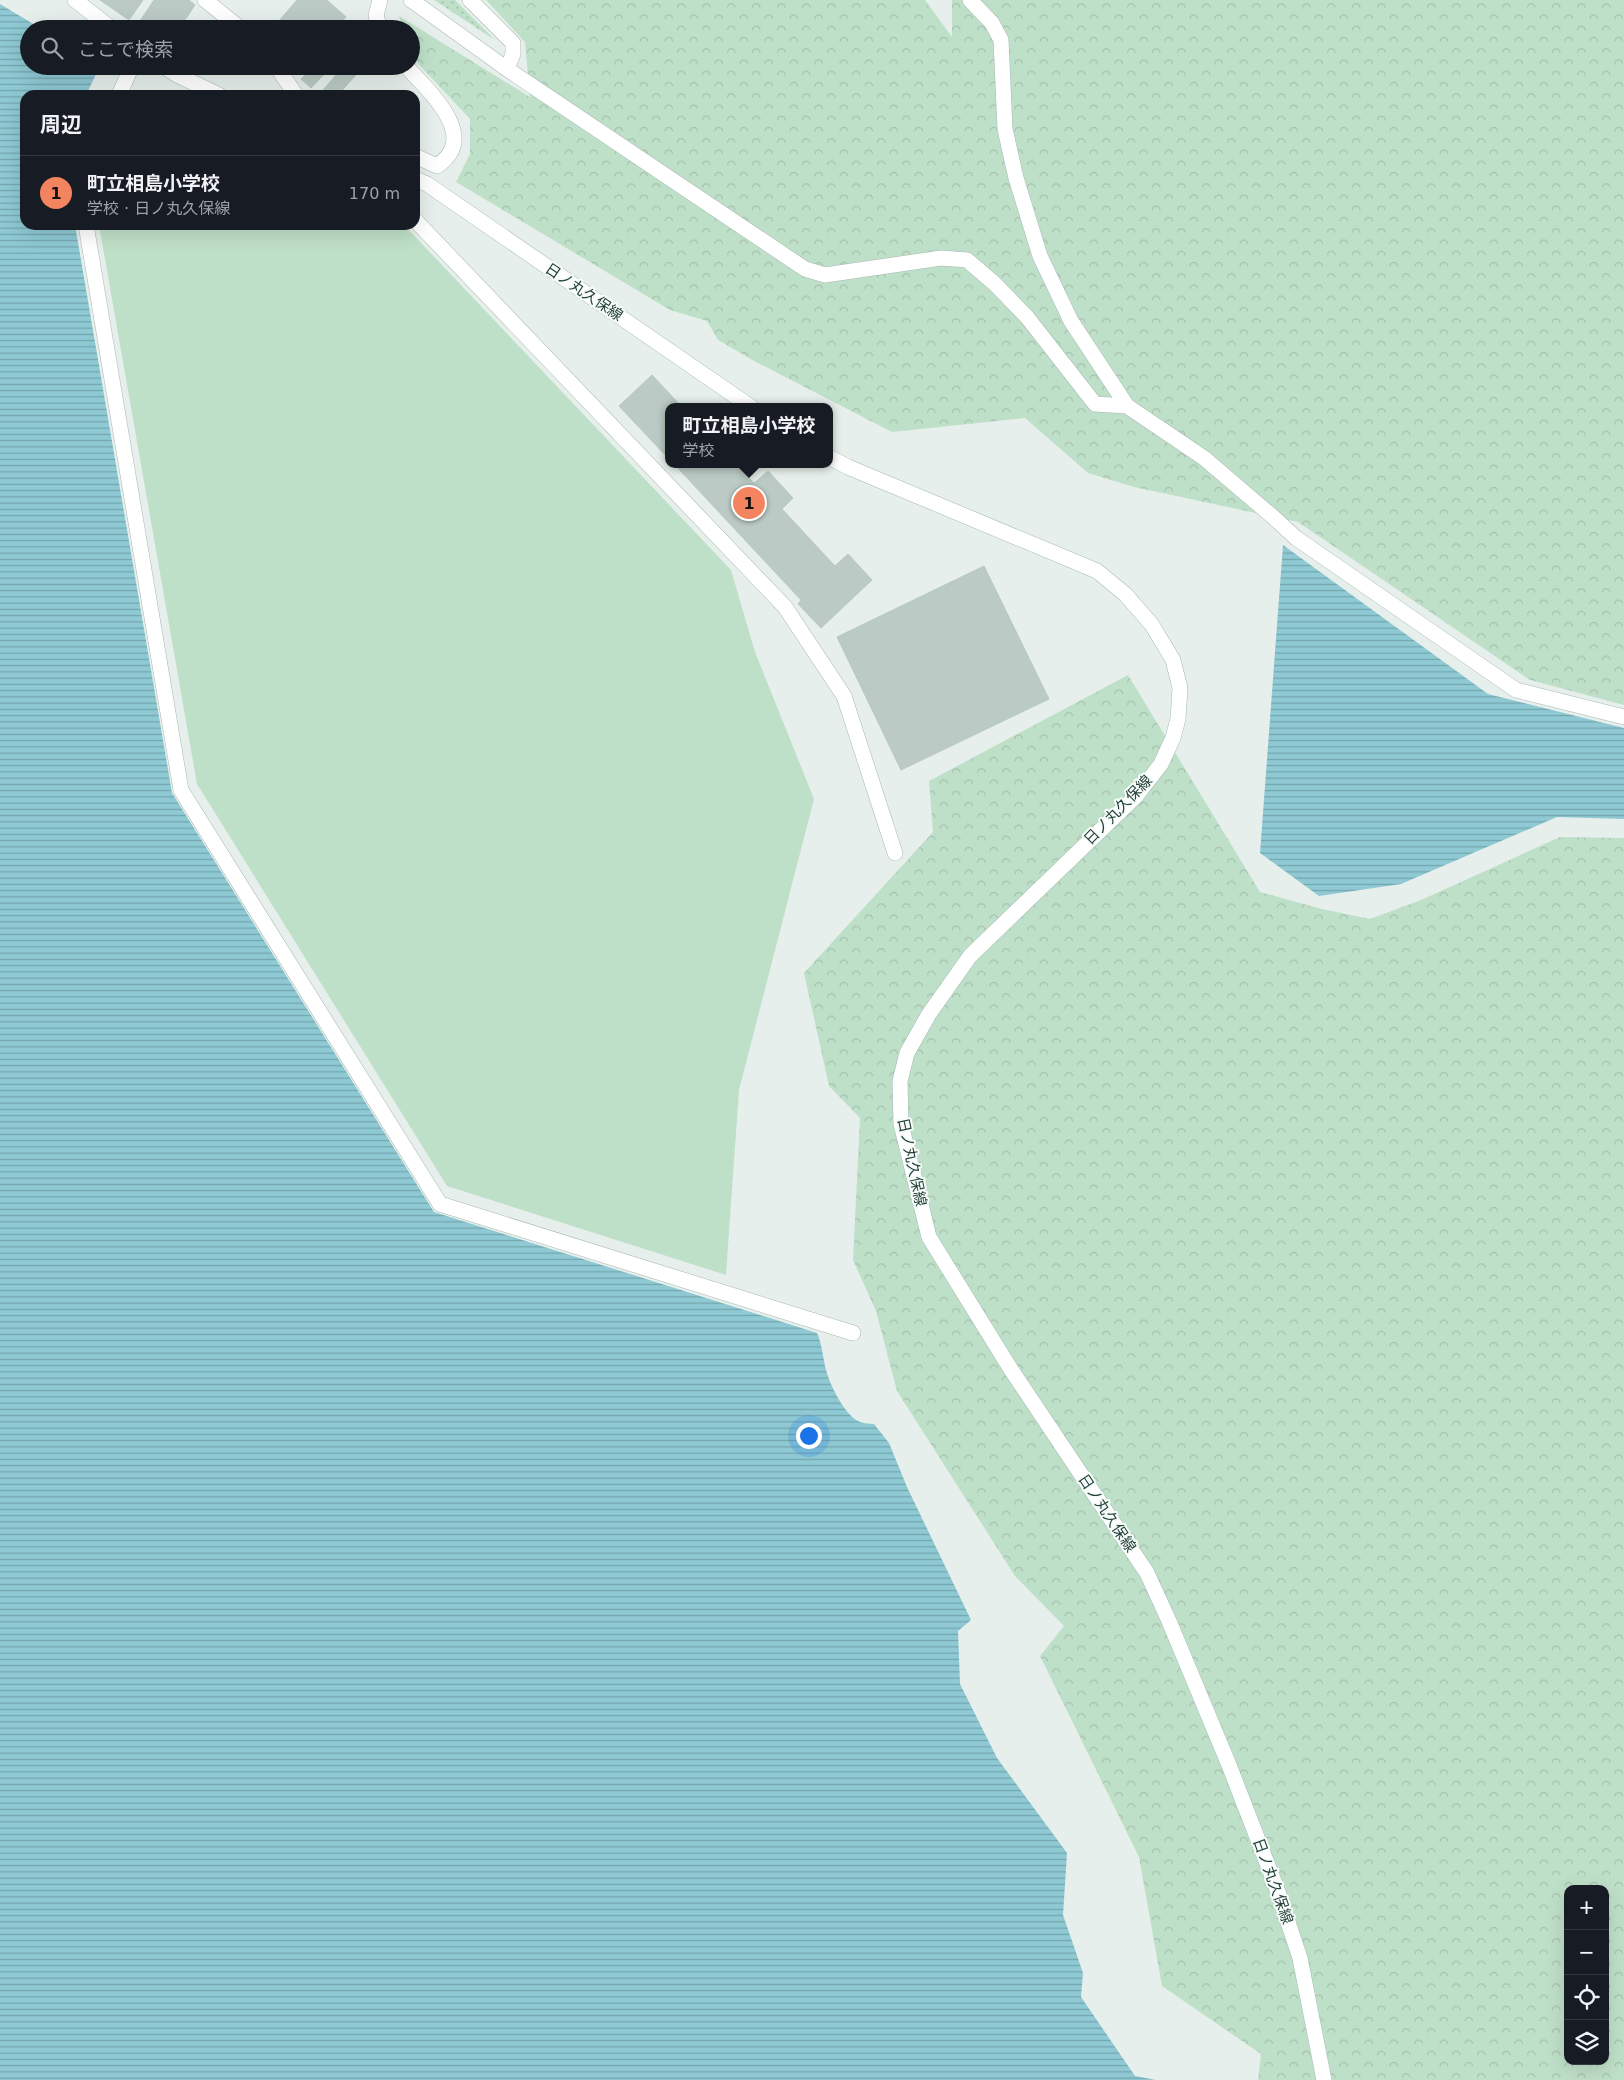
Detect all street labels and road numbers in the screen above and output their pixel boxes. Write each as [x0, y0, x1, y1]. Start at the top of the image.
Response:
street label: 日ノ丸久保線 [542, 259, 626, 325]
street label: 日ノ丸久保線 [1080, 771, 1156, 849]
street label: 日ノ丸久保線 [894, 1116, 930, 1208]
street label: 日ノ丸久保線 [1074, 1471, 1140, 1555]
street label: 日ノ丸久保線 [1249, 1836, 1297, 1926]

